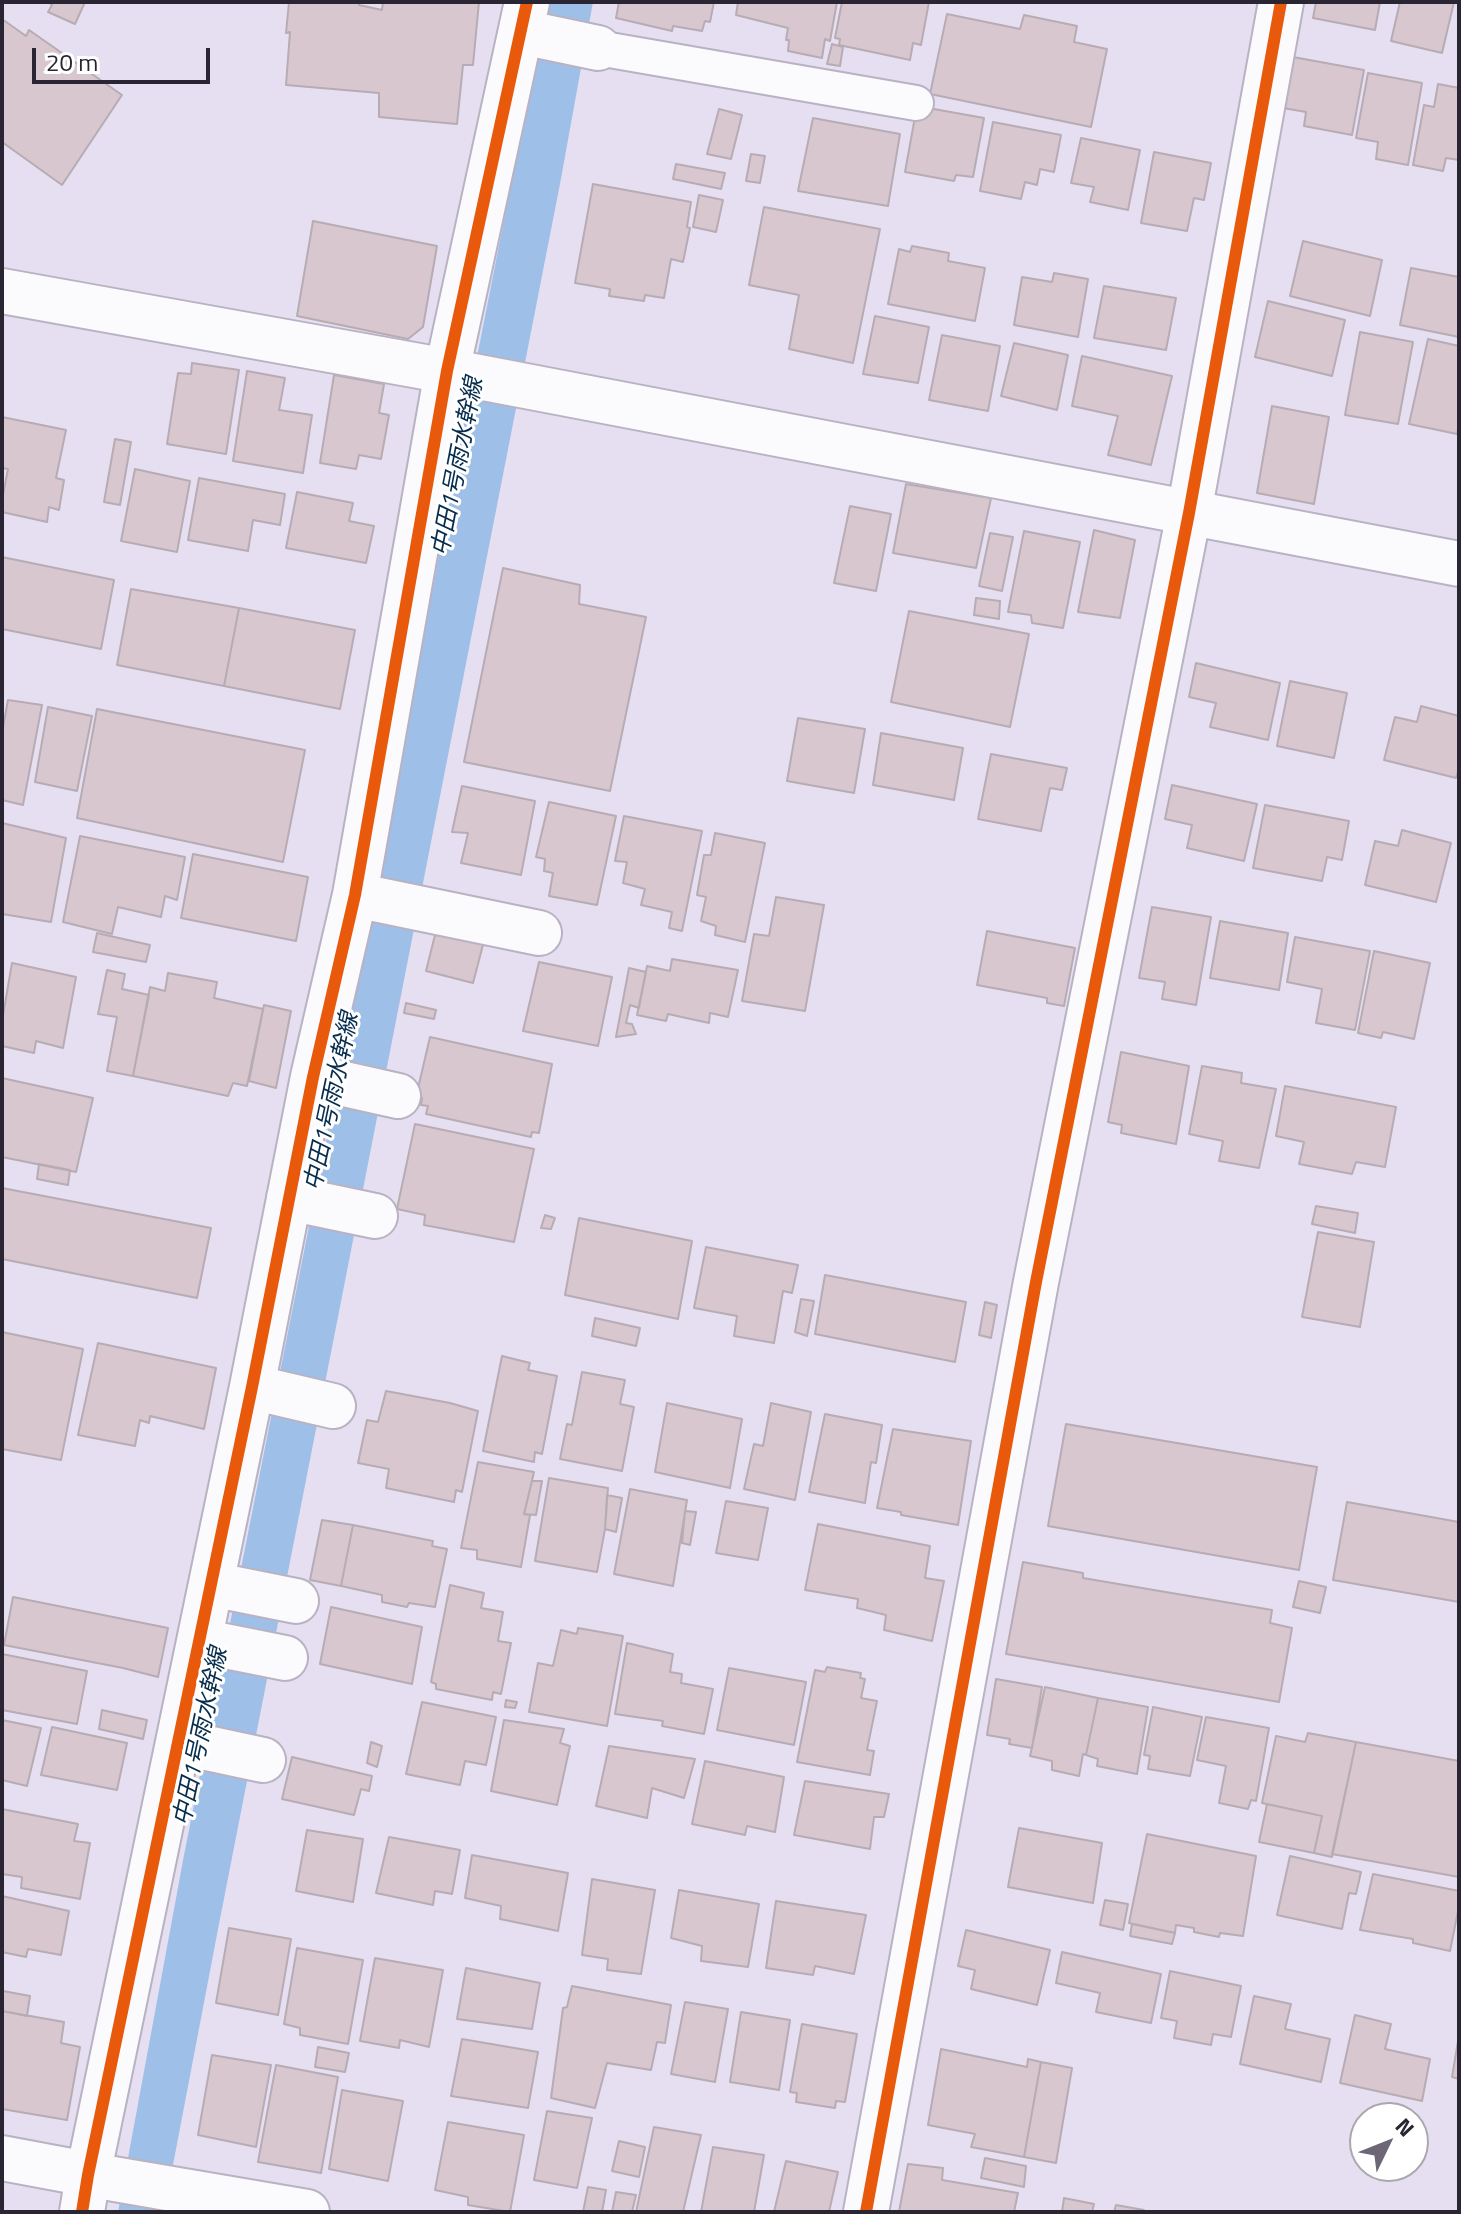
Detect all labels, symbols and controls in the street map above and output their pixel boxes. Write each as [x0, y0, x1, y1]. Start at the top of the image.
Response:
scale bar [36, 32, 214, 82]
text: 20 m [46, 44, 98, 80]
water label: 中田1号雨水幹線 [428, 375, 490, 559]
water label: 中田1号雨水幹線 [300, 1010, 366, 1194]
water label: 中田1号雨水幹線 [169, 1645, 235, 1829]
north arrow [1349, 2102, 1429, 2182]
text: N [1387, 2110, 1423, 2144]

